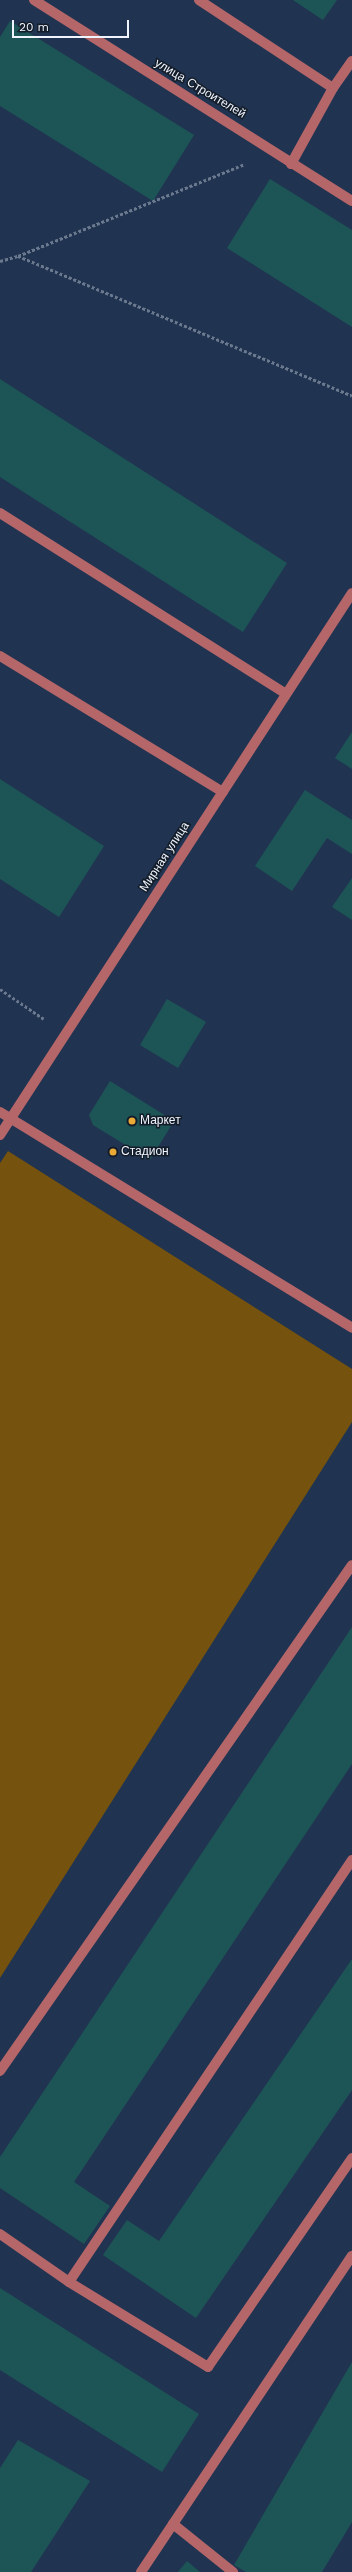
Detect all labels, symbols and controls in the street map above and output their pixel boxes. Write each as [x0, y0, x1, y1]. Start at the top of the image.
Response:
scale bar [14, 12, 131, 38]
text: 20 m [19, 20, 49, 34]
street label: улица Строителей [152, 56, 248, 122]
street label: Мирная улица [137, 819, 193, 895]
place label: Маркет [140, 1114, 181, 1128]
marker: Маркет [127, 1116, 137, 1126]
place label: Стадион [121, 1145, 169, 1159]
marker: Стадион [108, 1147, 118, 1157]

